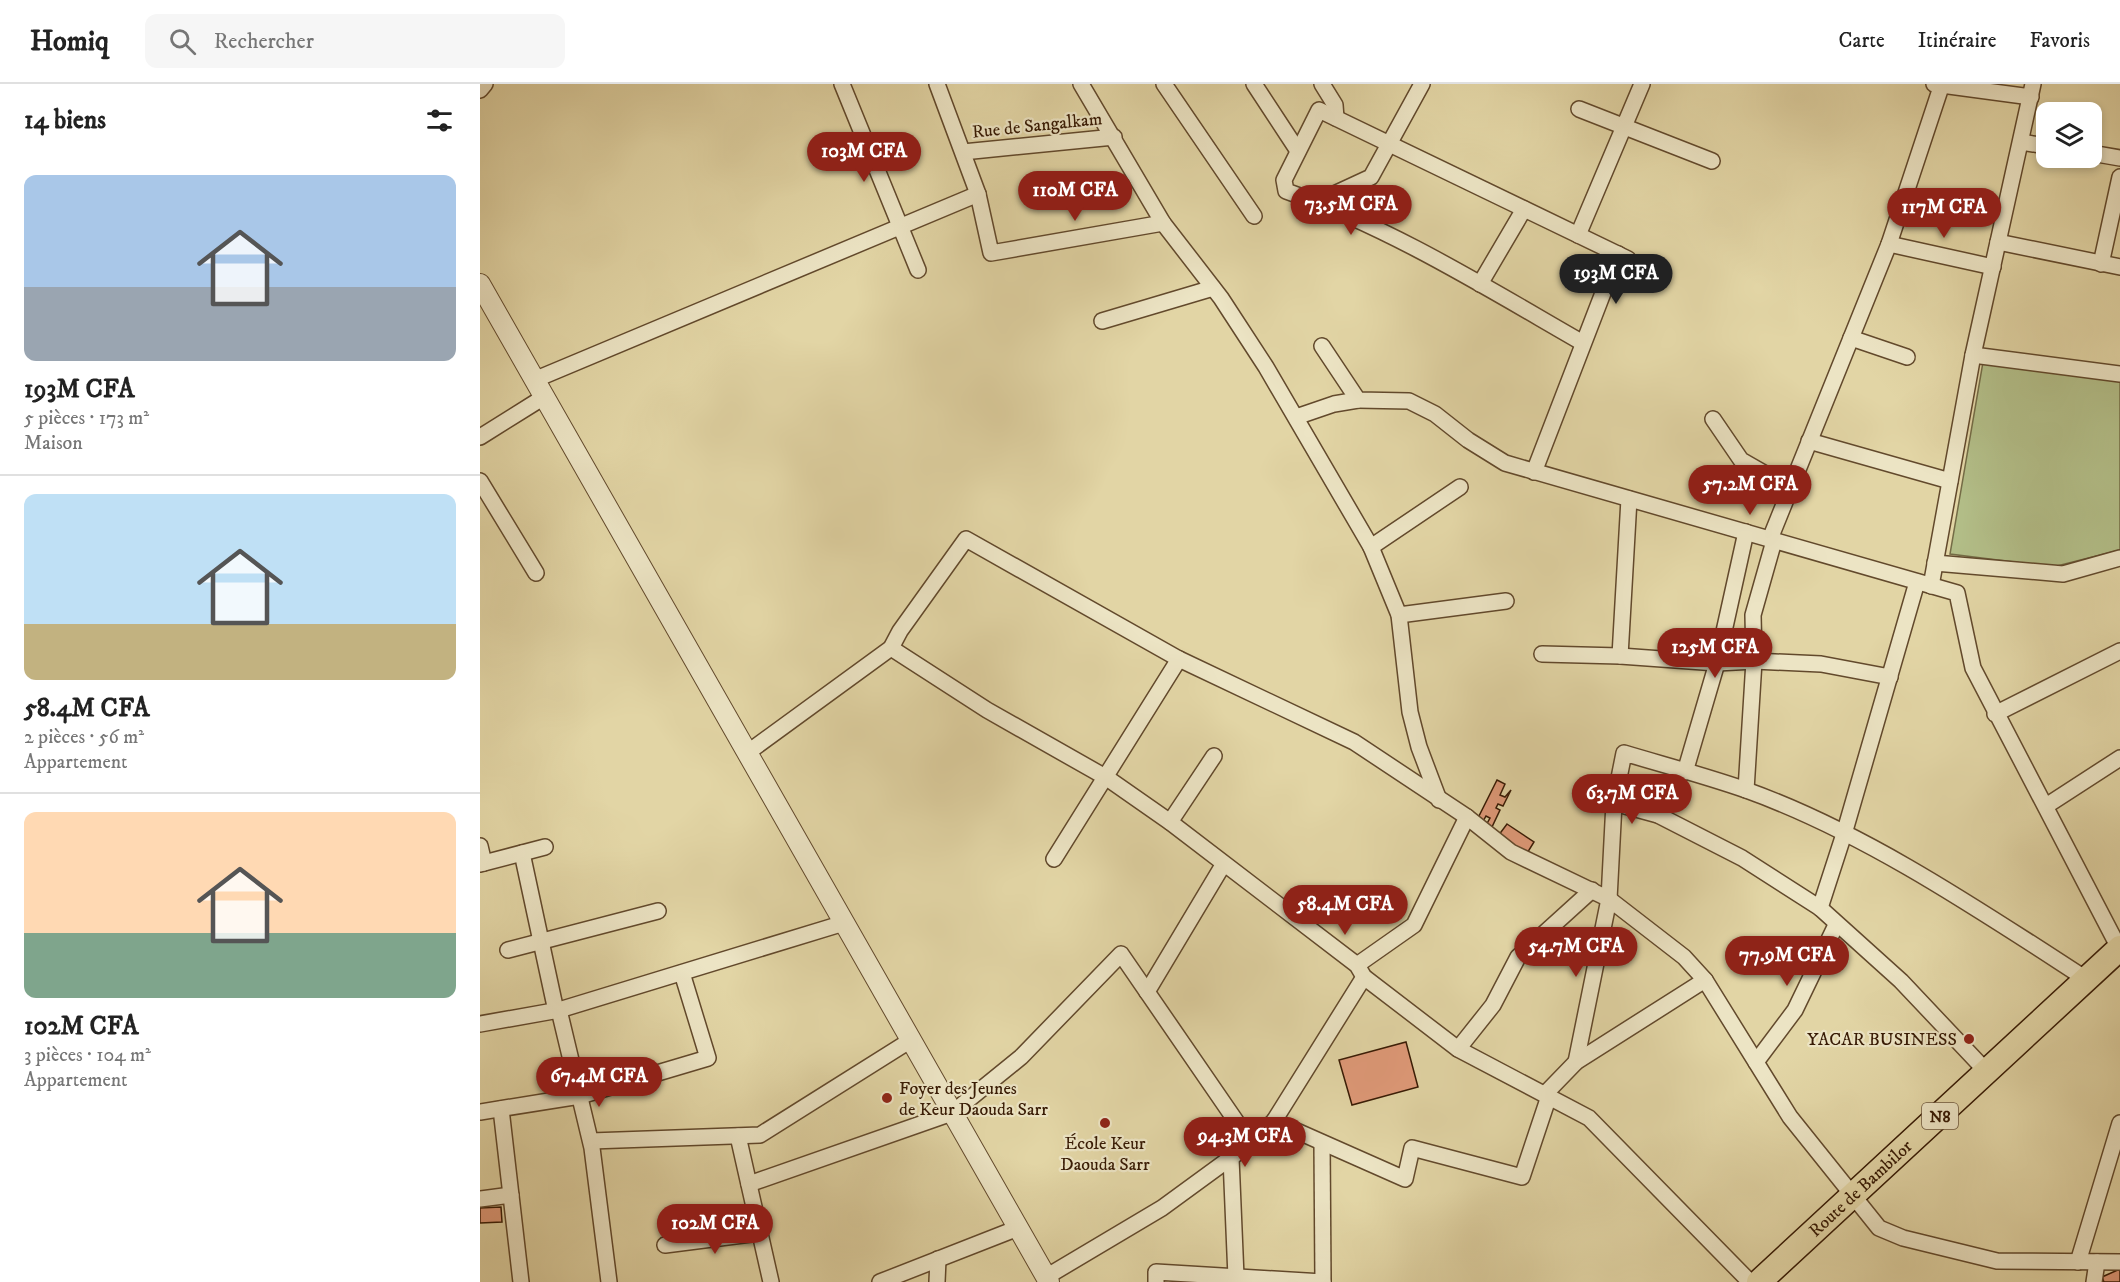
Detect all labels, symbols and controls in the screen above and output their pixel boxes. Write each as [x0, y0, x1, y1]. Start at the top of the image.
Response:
search box [145, 14, 565, 68]
text: Homiq [30, 24, 109, 59]
icon: search [166, 25, 199, 58]
text: Rechercher [214, 28, 314, 55]
text: Carte [1839, 28, 1885, 54]
text: Itinéraire [1918, 28, 1996, 54]
text: Favoris [2029, 28, 2090, 54]
map controls [2036, 102, 2102, 168]
button: layers [2036, 102, 2102, 168]
text: 14 biens [24, 104, 106, 137]
icon: filters [423, 104, 456, 137]
street label: Rue de Sangalkam [971, 108, 1103, 144]
pin: 103M CFA [802, 132, 926, 183]
text: 103M CFA [821, 139, 907, 164]
pin: 110M CFA [1013, 171, 1137, 222]
text: 110M CFA [1032, 178, 1118, 203]
pin: 73.5M CFA [1282, 185, 1420, 236]
pin: 117M CFA [1882, 188, 2006, 239]
text: 73.5M CFA [1305, 192, 1397, 217]
text: 117M CFA [1901, 195, 1987, 220]
icon: home [186, 214, 294, 322]
pin: 193M CFA [1554, 254, 1678, 305]
text: 193M CFA [1573, 261, 1659, 286]
text: 193M CFA [24, 373, 135, 406]
text: 5 pièces · 173 m² [24, 406, 149, 431]
text: Maison [24, 431, 83, 456]
pin: 57.2M CFA [1681, 465, 1819, 516]
text: 57.2M CFA [1702, 472, 1798, 497]
icon: home [186, 533, 294, 641]
pin: 125M CFA [1653, 628, 1777, 679]
text: 125M CFA [1671, 635, 1759, 660]
text: 58.4M CFA [24, 692, 150, 725]
text: 2 pièces · 56 m² [24, 725, 144, 750]
text: Appartement [24, 750, 127, 775]
pin: 63.7M CFA [1563, 774, 1701, 825]
text: 63.7M CFA [1586, 781, 1678, 806]
icon: home [186, 851, 294, 959]
pin: 58.4M CFA [1276, 885, 1414, 936]
text: 58.4M CFA [1297, 892, 1393, 917]
pin: 54.7M CFA [1507, 927, 1645, 978]
text: 54.7M CFA [1528, 934, 1624, 959]
pin: 77.9M CFA [1718, 936, 1856, 987]
text: 77.9M CFA [1739, 943, 1835, 968]
text: 102M CFA [24, 1010, 139, 1043]
place label: YACAR BUSINESS [1807, 1029, 1957, 1051]
marker: YACAR BUSINESS [1962, 1032, 1976, 1046]
text: 3 pièces · 104 m² [24, 1043, 151, 1068]
pin: 67.4M CFA [530, 1057, 668, 1108]
text: 67.4M CFA [550, 1064, 648, 1089]
text: Appartement [24, 1068, 127, 1093]
place label: Foyer des Jeunes de Keur Daouda Sarr [899, 1078, 1048, 1121]
marker: Foyer des Jeunes de Keur Daouda Sarr [880, 1091, 894, 1105]
road number: N8 [1922, 1103, 1958, 1129]
marker: École Keur Daouda Sarr [1098, 1116, 1112, 1130]
pin: 94.3M CFA [1176, 1117, 1314, 1168]
text: 94.3M CFA [1198, 1124, 1292, 1149]
place label: École Keur Daouda Sarr [1060, 1133, 1150, 1176]
street label: Route de Bambilor [1805, 1136, 1918, 1242]
pin: 102M CFA [653, 1204, 777, 1255]
text: 102M CFA [671, 1211, 759, 1236]

